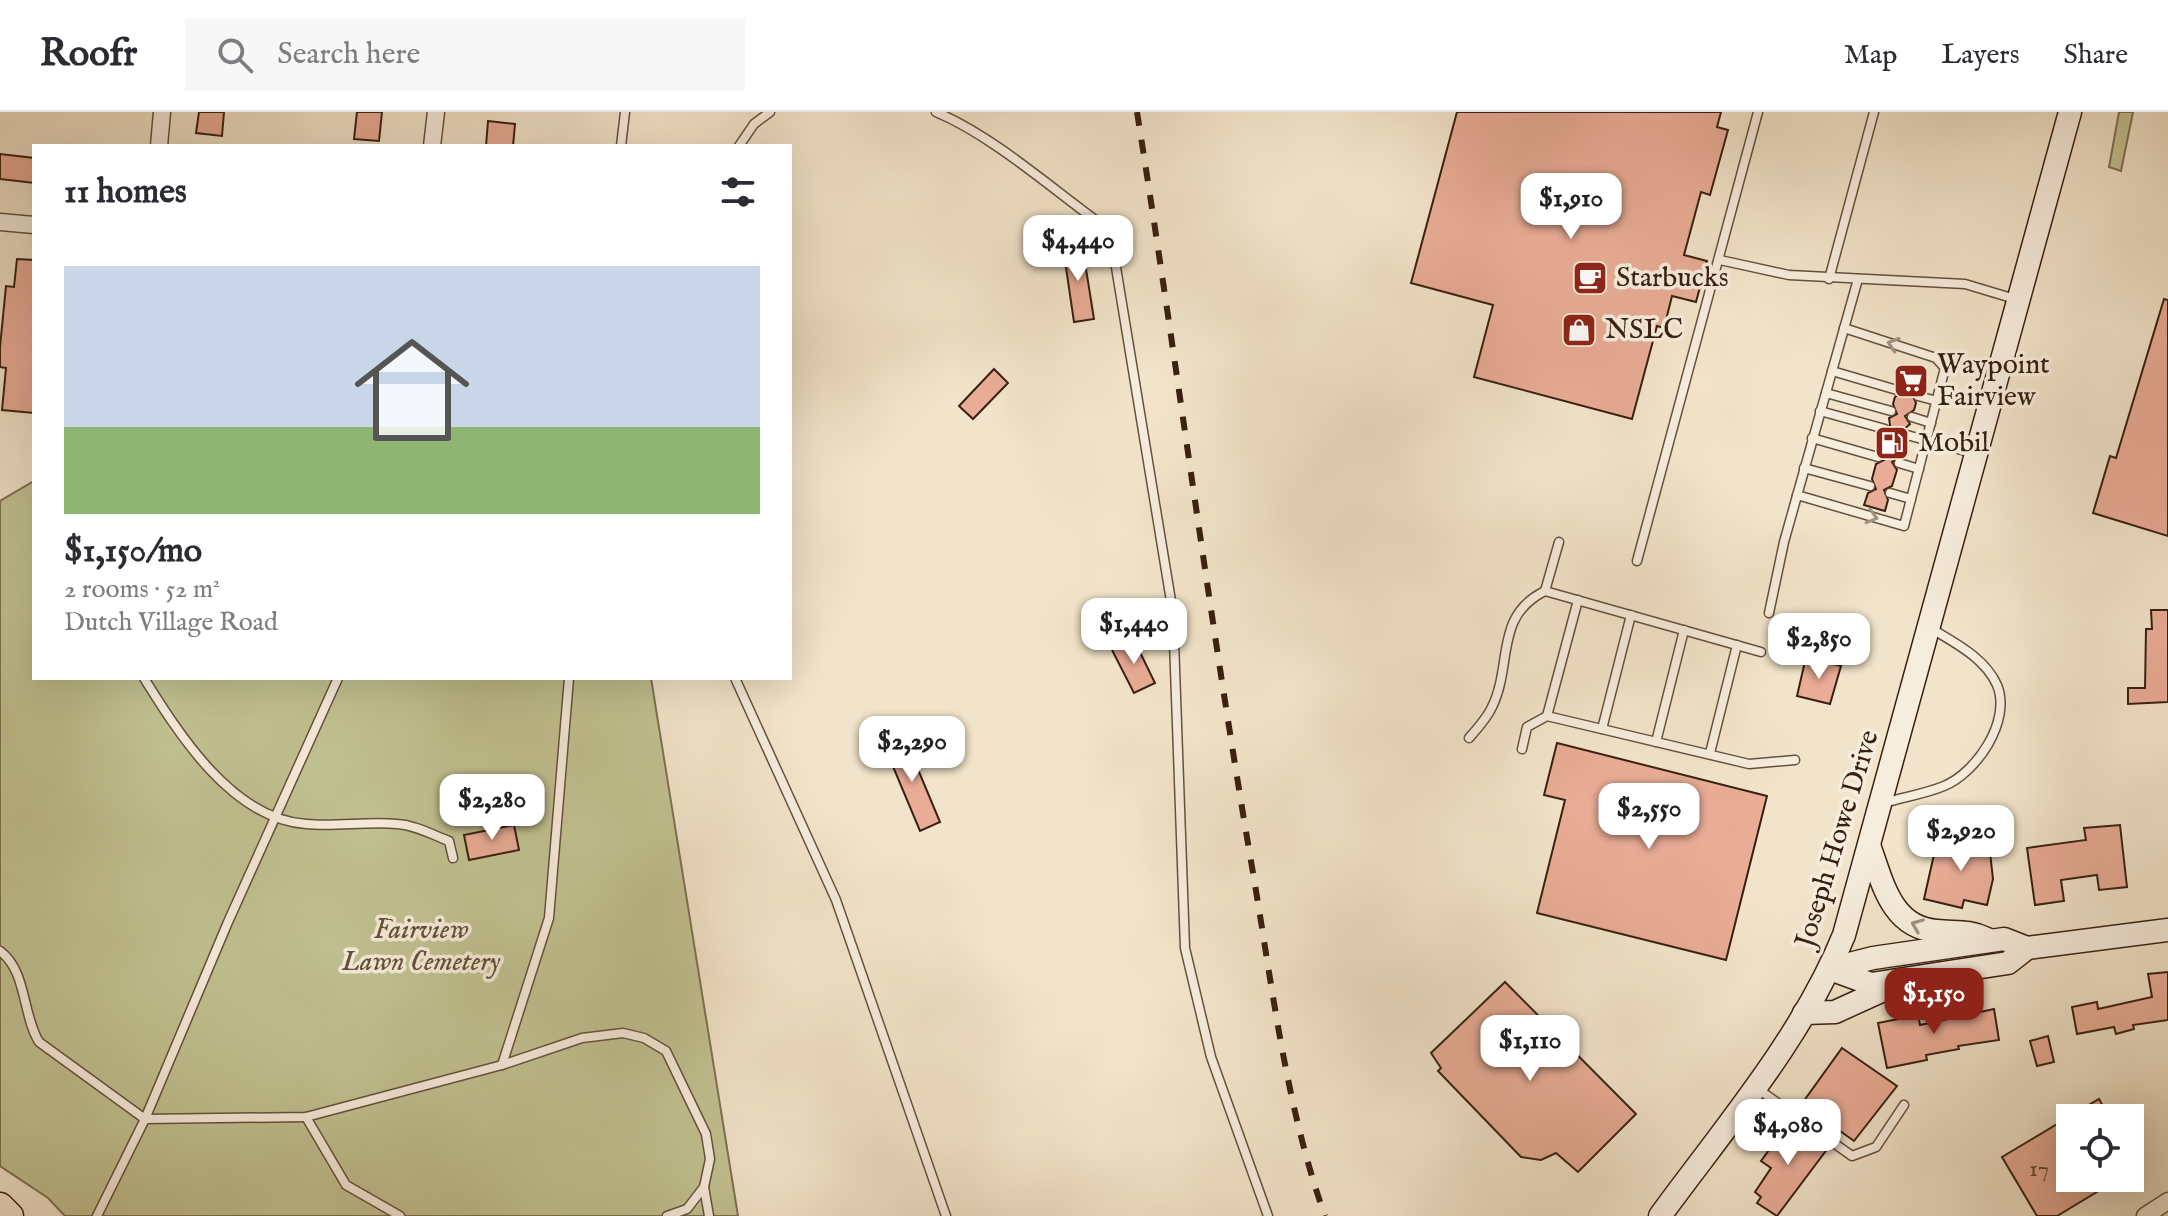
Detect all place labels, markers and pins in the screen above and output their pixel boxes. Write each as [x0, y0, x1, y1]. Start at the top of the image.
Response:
pin: $1,910 [1506, 173, 1636, 241]
pin: $4,440 [1013, 215, 1143, 283]
cafe icon: Starbucks [1571, 259, 1609, 297]
place label: Starbucks [1616, 261, 1729, 296]
shop icon: NSLC [1560, 311, 1598, 349]
place label: NSLC [1605, 313, 1683, 348]
place label: Waypoint Fairview [1937, 348, 2050, 415]
supermarket icon: Waypoint Fairview [1892, 362, 1930, 400]
fuel station icon: Mobil [1873, 424, 1911, 462]
place label: Mobil [1918, 426, 1989, 461]
pin: $1,440 [1069, 598, 1199, 666]
pin: $2,850 [1754, 613, 1884, 681]
pin: $2,290 [847, 716, 977, 784]
pin: $2,280 [427, 774, 557, 842]
pin: $2,550 [1584, 783, 1714, 851]
pin: $2,920 [1896, 805, 2026, 873]
pin: $1,150 [1869, 968, 1999, 1036]
pin: $1,110 [1465, 1015, 1595, 1083]
pin: $4,080 [1723, 1099, 1853, 1167]

